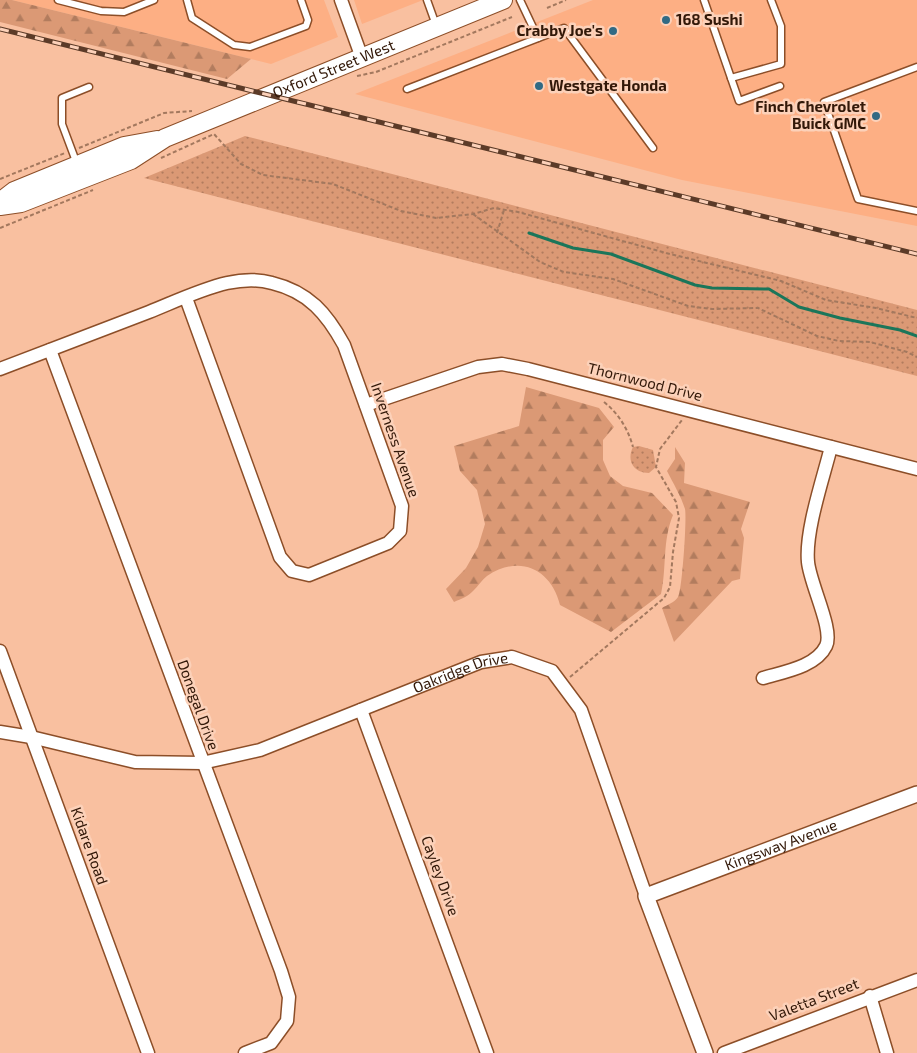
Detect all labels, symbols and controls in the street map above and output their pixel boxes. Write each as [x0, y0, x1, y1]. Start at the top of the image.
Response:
place label: 168 Sushi [676, 10, 743, 28]
marker: 168 Sushi [660, 14, 672, 26]
place label: Crabby Joe's [517, 21, 603, 40]
marker: Crabby Joe's [607, 25, 619, 37]
street label: Oxford Street West [270, 35, 397, 101]
place label: Westgate Honda [549, 76, 667, 94]
marker: Westgate Honda [533, 80, 545, 92]
place label: Finch Chevrolet Buick GMC [755, 97, 866, 132]
marker: Finch Chevrolet Buick GMC [870, 110, 882, 122]
street label: Thornwood Drive [586, 358, 704, 404]
street label: Inverness Avenue [368, 380, 424, 499]
street label: Oakridge Drive [410, 648, 509, 696]
street label: Donegal Drive [174, 657, 224, 752]
street label: Kidare Road [68, 804, 112, 887]
street label: Kingsway Avenue [722, 815, 839, 874]
street label: Cayley Drive [418, 833, 464, 918]
street label: Valetta Street [766, 974, 861, 1024]

